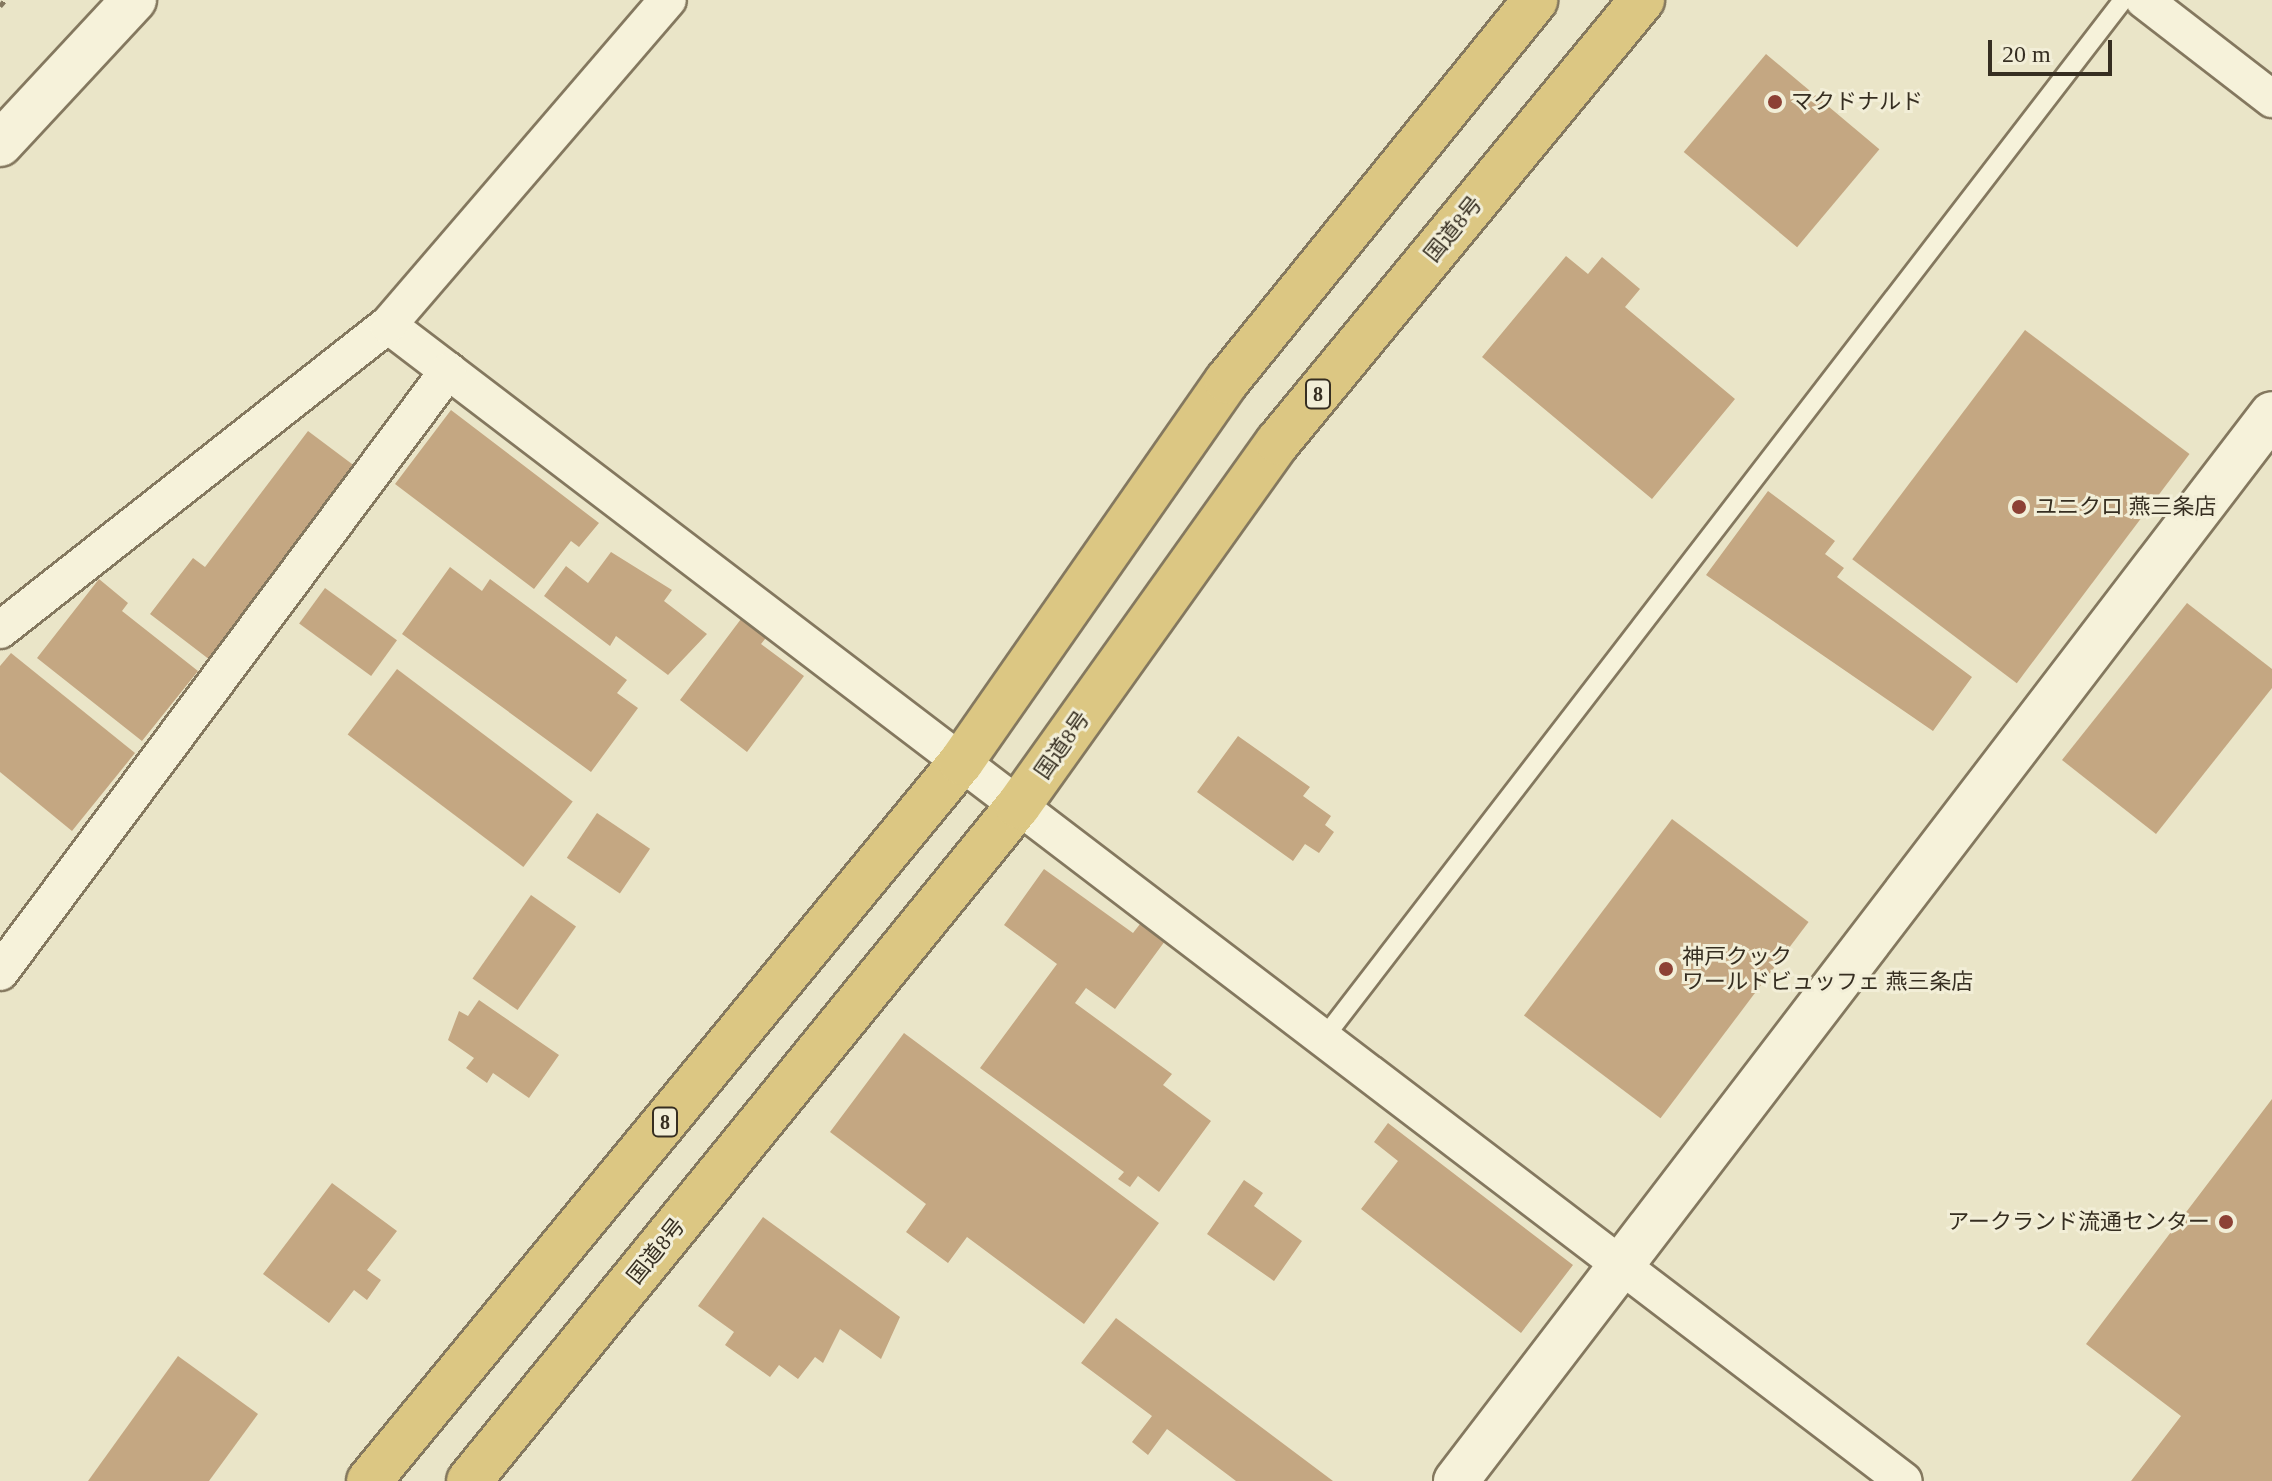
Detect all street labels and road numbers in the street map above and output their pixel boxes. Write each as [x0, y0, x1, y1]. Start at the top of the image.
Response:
street label: 国道8号 [1419, 191, 1487, 267]
road number: 8 [1304, 378, 1332, 410]
street label: 国道8号 [1029, 706, 1095, 784]
road number: 8 [651, 1106, 679, 1138]
street label: 国道8号 [622, 1213, 690, 1289]

